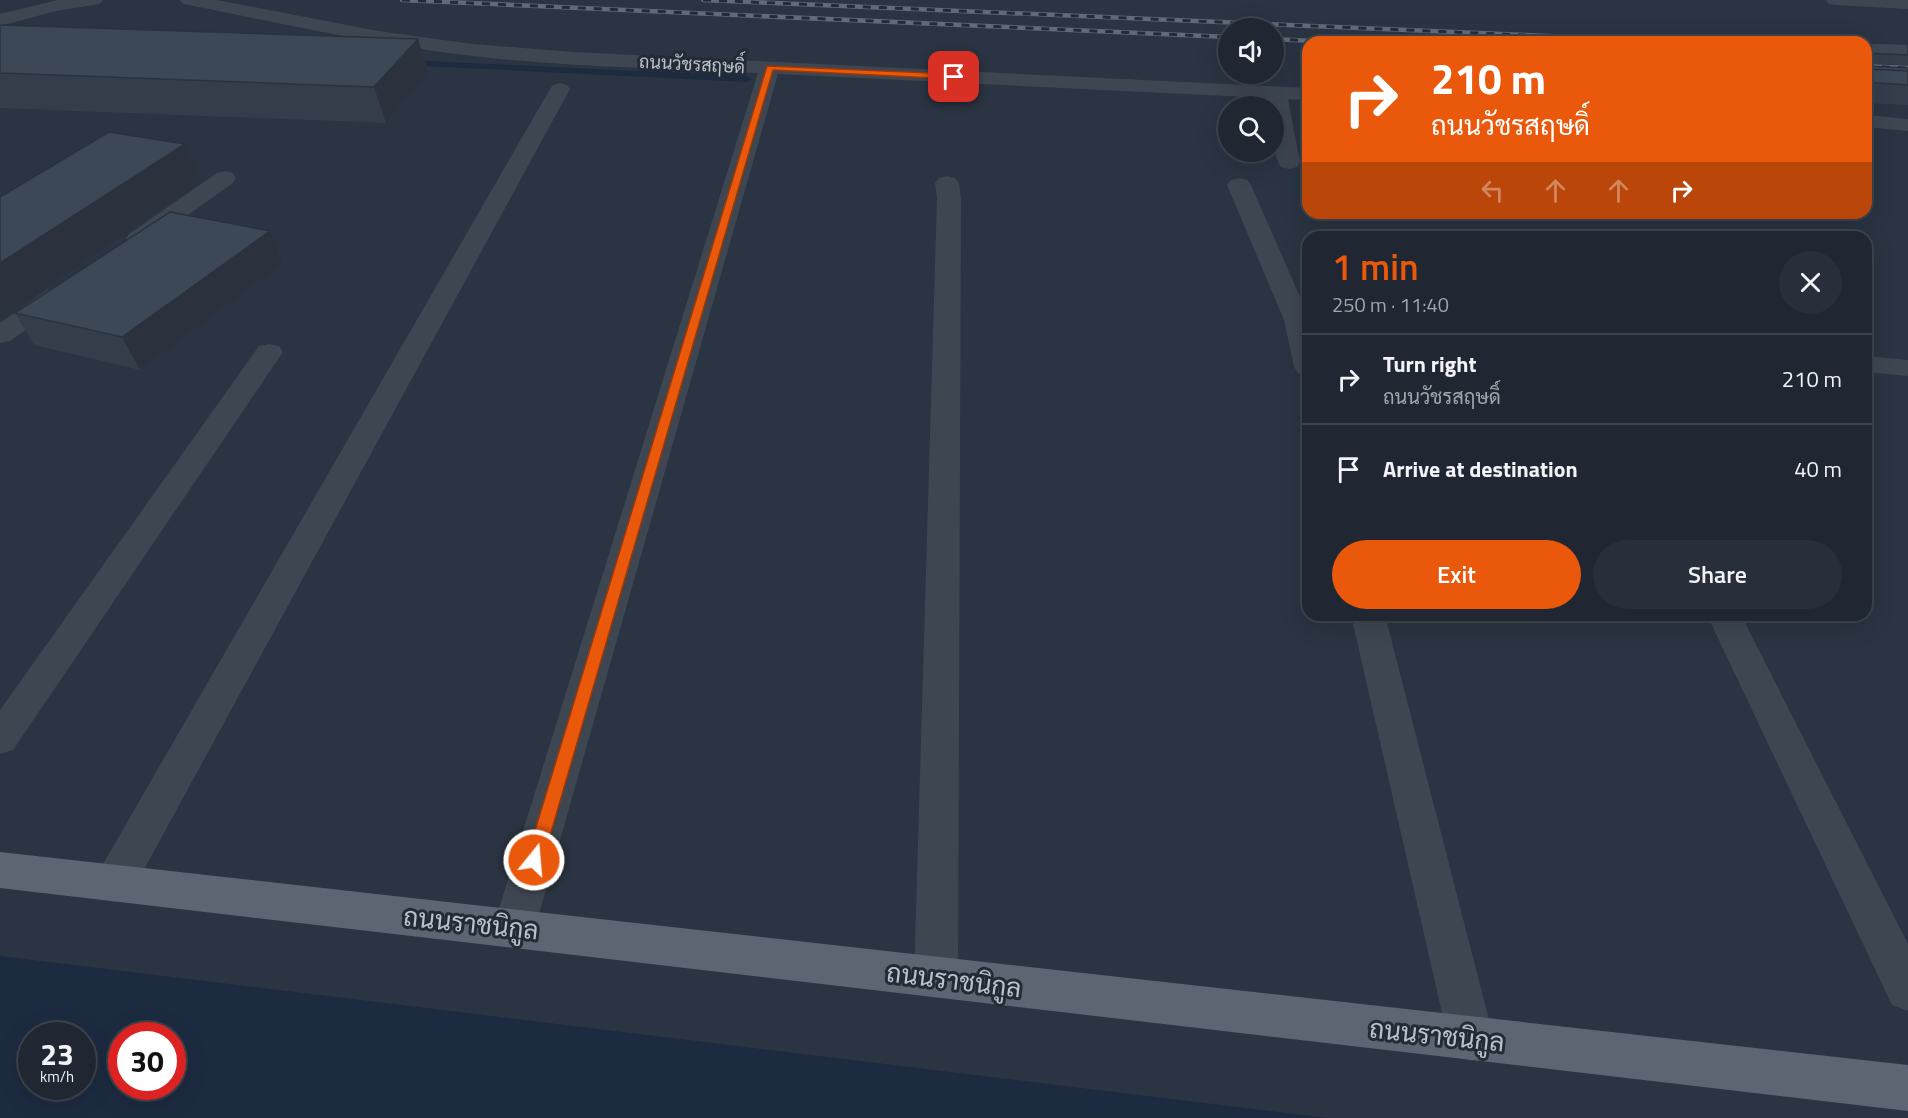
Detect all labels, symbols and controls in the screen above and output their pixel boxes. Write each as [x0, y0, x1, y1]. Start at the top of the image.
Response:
map controls [1218, 18, 1284, 162]
button: sound [1218, 18, 1284, 84]
street label: ถนนวัชรสฤษดิ์ [638, 46, 746, 80]
text: 210 m [1431, 46, 1546, 110]
pin [928, 51, 979, 102]
icon: arrive [937, 60, 970, 93]
icon: right [1332, 60, 1410, 138]
button: search [1218, 96, 1284, 162]
text: ถนนวัชรสฤษดิ์ [1431, 104, 1590, 145]
icon: left [1476, 174, 1509, 207]
icon: ahead [1539, 174, 1572, 207]
icon: ahead [1602, 174, 1635, 207]
icon: right [1665, 174, 1698, 207]
text: 1 min [1332, 239, 1419, 294]
button: close [1779, 251, 1842, 314]
text: 250 m · 11:40 [1332, 289, 1449, 320]
text: Turn right [1383, 347, 1477, 381]
text: 210 m [1782, 362, 1842, 396]
icon: right [1332, 363, 1365, 396]
text: ถนนวัชรสฤษดิ์ [1383, 381, 1501, 412]
text: Arrive at destination [1383, 452, 1578, 486]
text: 40 m [1794, 452, 1842, 486]
icon: arrive [1332, 453, 1365, 486]
button: Exit [1332, 540, 1581, 609]
button: Share [1593, 540, 1842, 609]
position arrow [502, 828, 566, 892]
street label: ถนนราชนิกูล [401, 897, 541, 949]
street label: ถนนราชนิกูล [884, 952, 1024, 1008]
street label: ถนนราชนิกูล [1367, 1009, 1507, 1061]
speed limit sign: 30 [108, 1022, 186, 1100]
text: 23 [40, 1031, 74, 1077]
text: km/h [40, 1065, 74, 1088]

